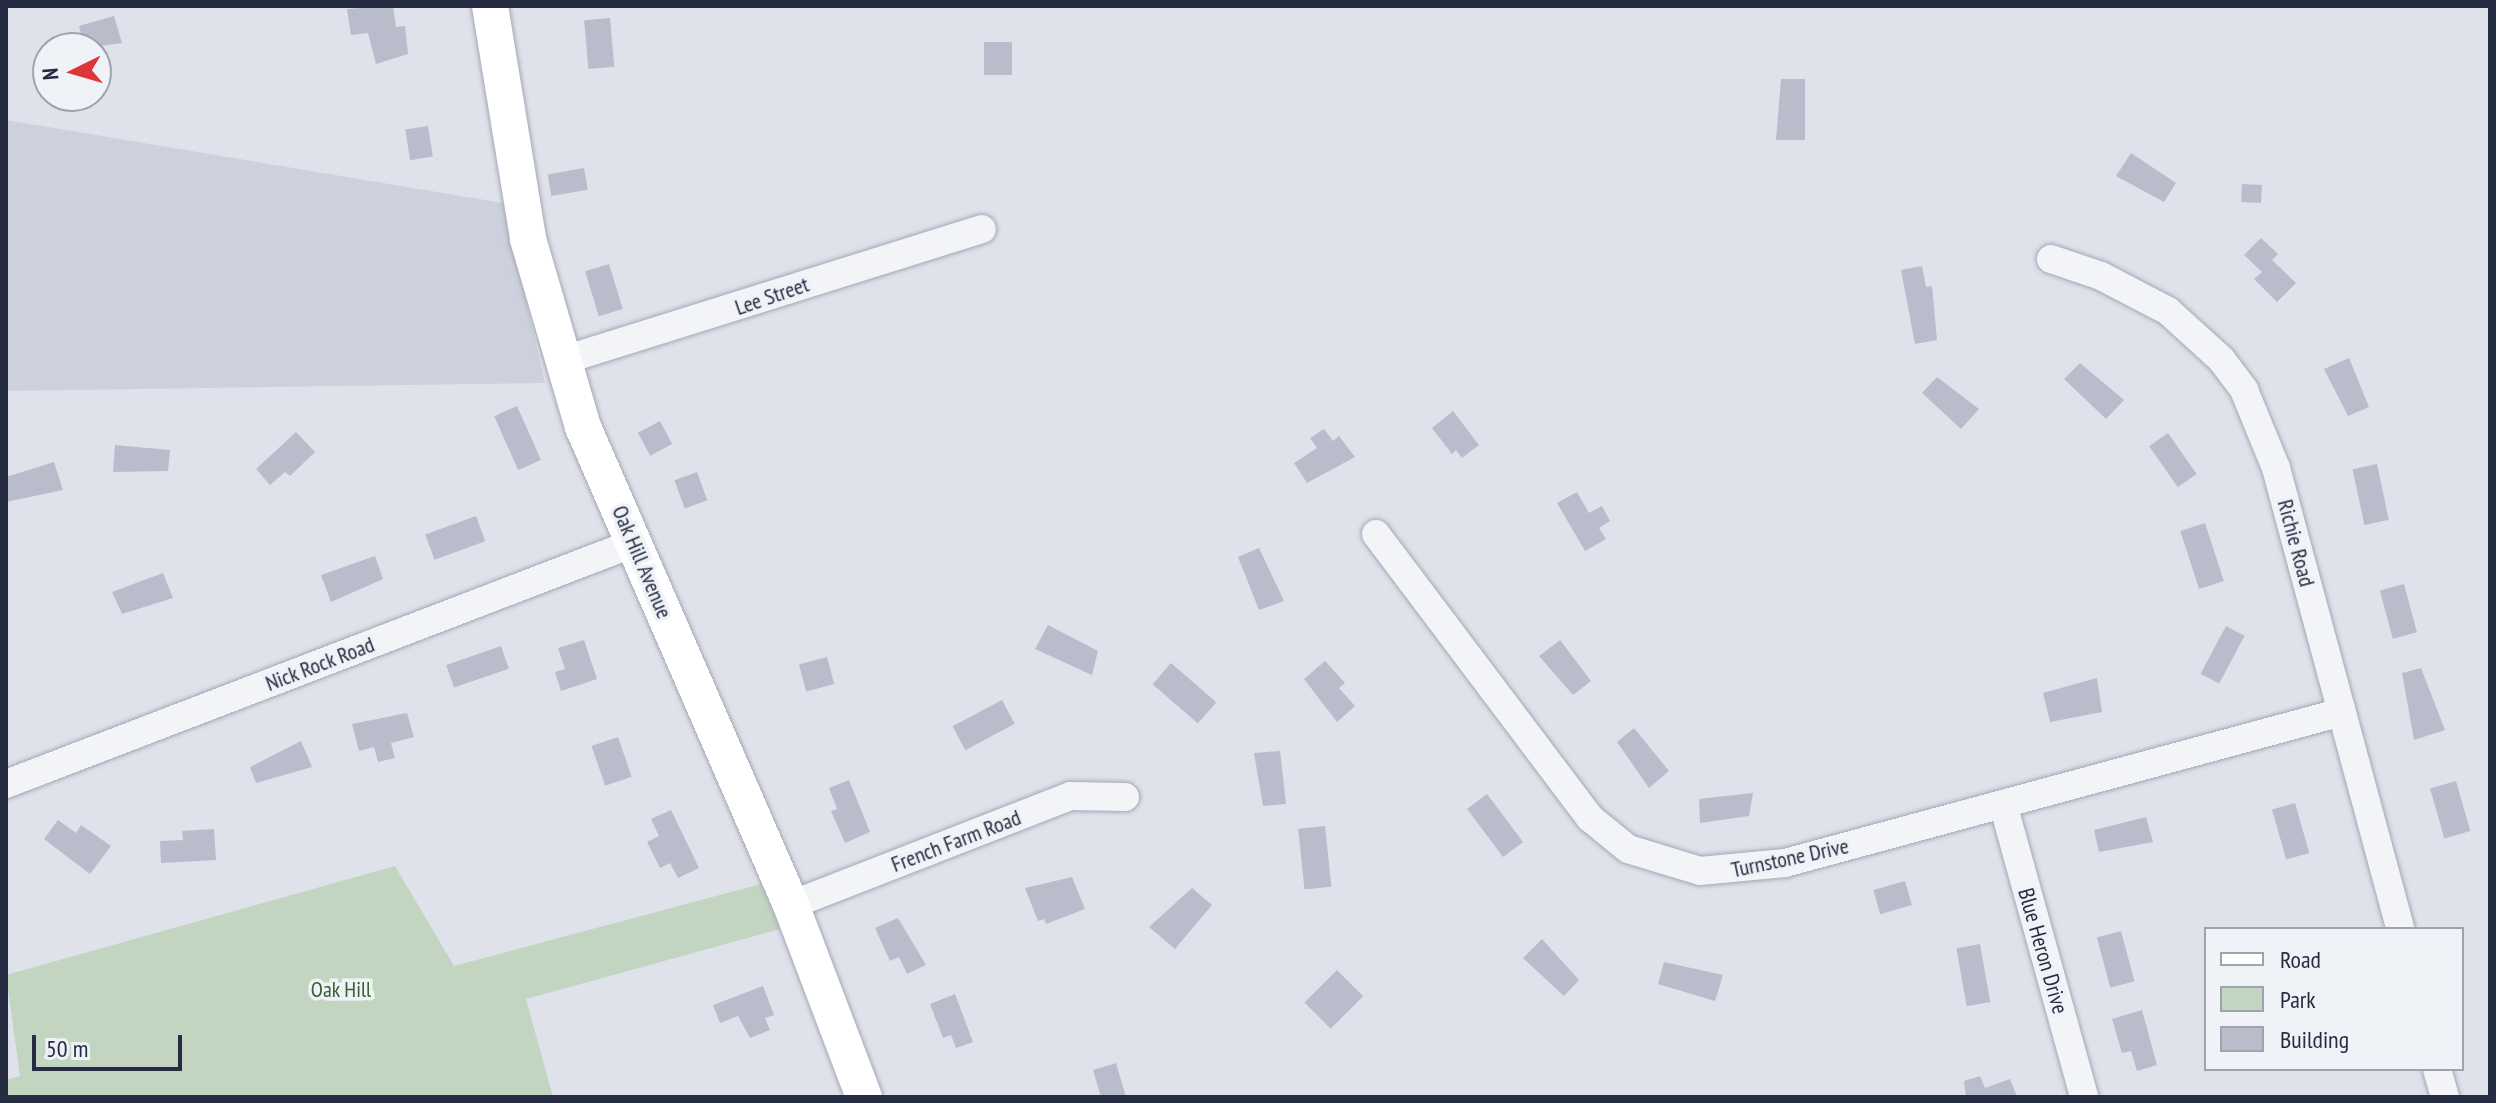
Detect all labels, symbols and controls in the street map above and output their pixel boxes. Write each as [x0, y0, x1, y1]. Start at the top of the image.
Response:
north arrow [32, 32, 112, 112]
text: N [36, 67, 65, 81]
street label: Lee Street [732, 271, 812, 321]
street label: Richie Road [2272, 497, 2320, 589]
street label: Oak Hill Avenue [606, 501, 678, 623]
street label: Nick Rock Road [261, 631, 379, 697]
street label: French Farm Road [888, 804, 1024, 878]
street label: Turnstone Drive [1729, 833, 1851, 883]
street label: Blue Heron Drive [2012, 885, 2074, 1017]
legend [2204, 927, 2464, 1071]
text: Road [2280, 944, 2321, 975]
park label: Oak Hill [311, 977, 371, 1003]
text: Park [2280, 984, 2316, 1015]
scale bar [36, 1019, 186, 1069]
text: Building [2280, 1024, 2349, 1055]
text: 50 m [46, 1033, 88, 1064]

